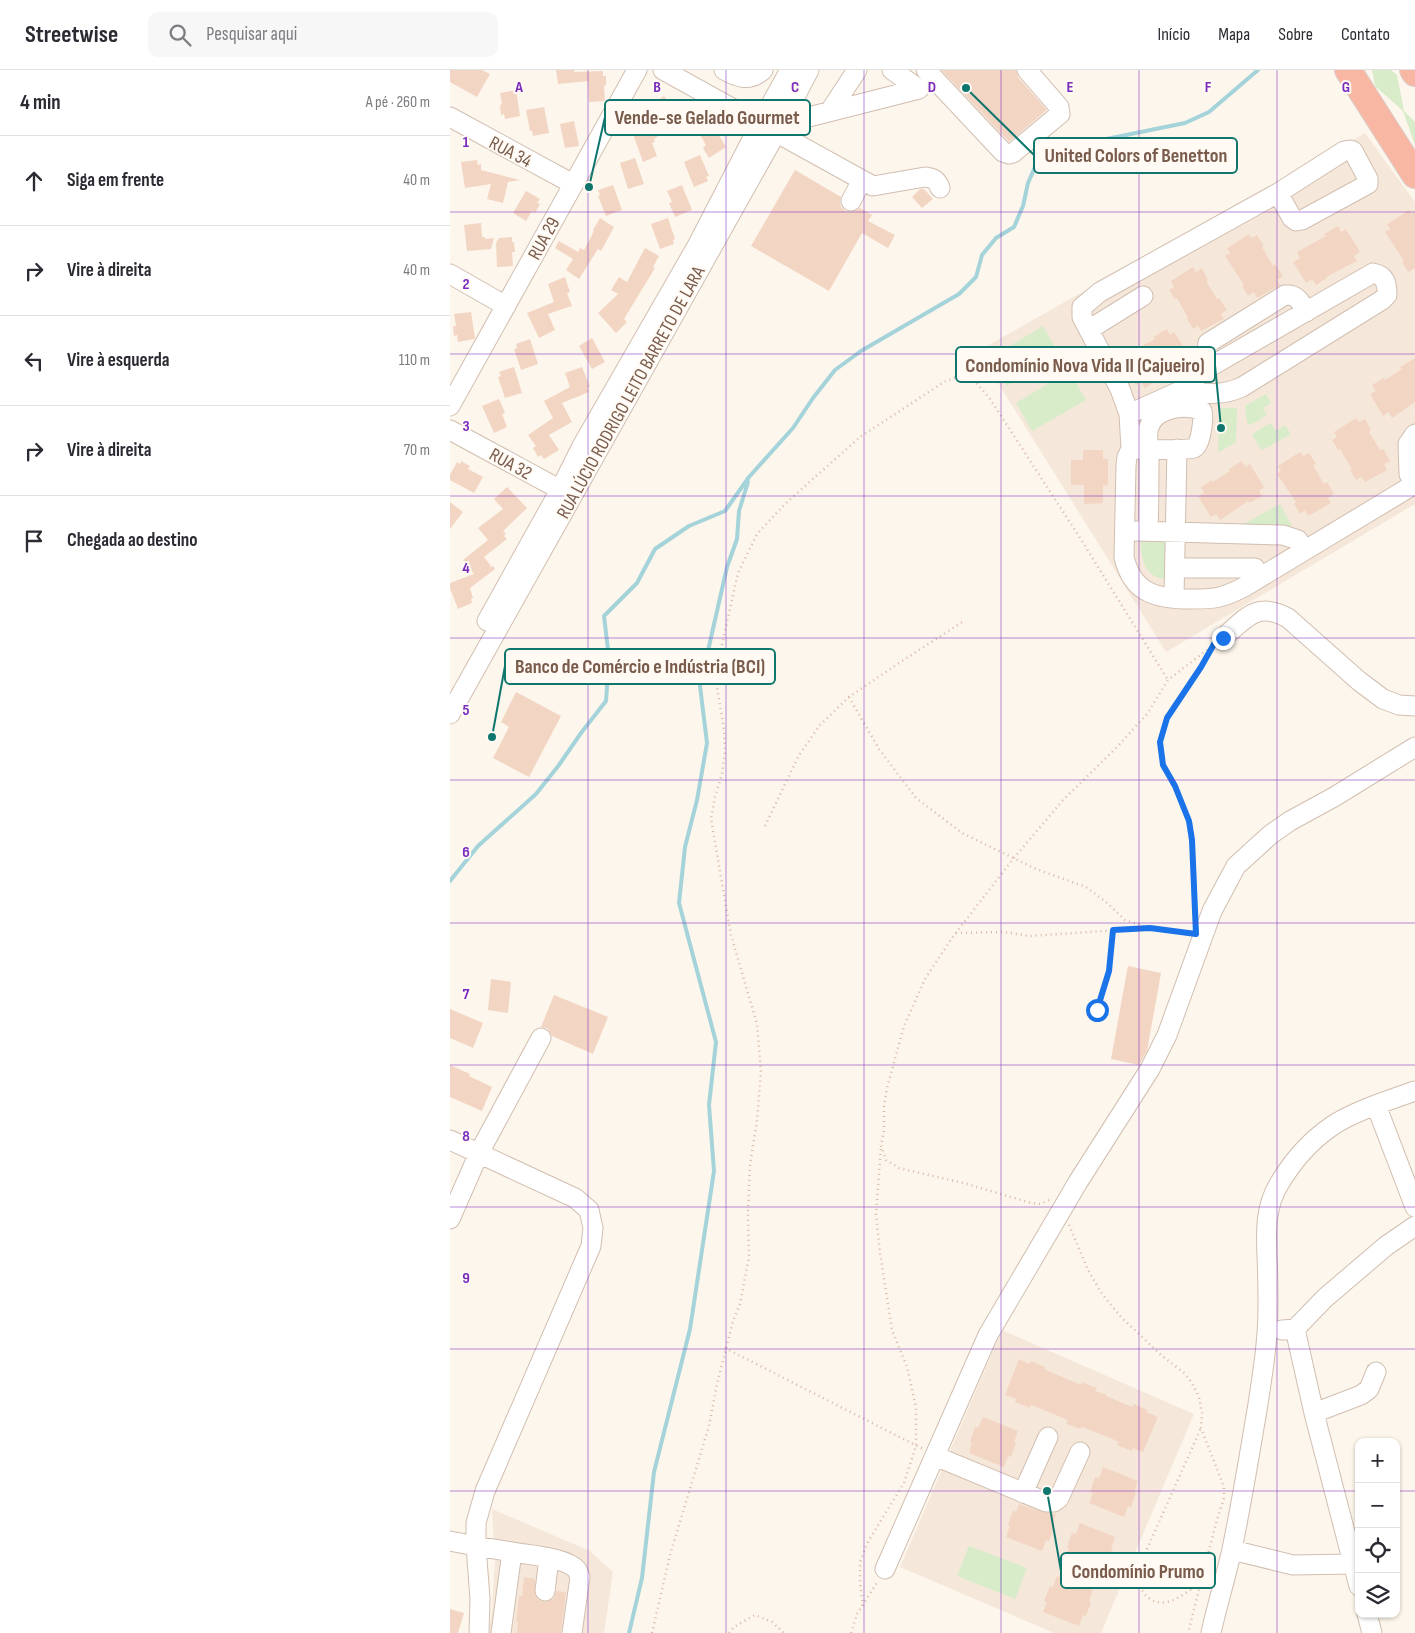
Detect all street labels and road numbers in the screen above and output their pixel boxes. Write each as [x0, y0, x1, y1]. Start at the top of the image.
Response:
street label: RUA 34 [485, 132, 536, 173]
street label: RUA 29 [523, 213, 565, 264]
street label: RUA LÚCIO RODRIGO LEITO BARRETO DE LARA [552, 262, 711, 523]
street label: RUA 32 [485, 443, 535, 485]

